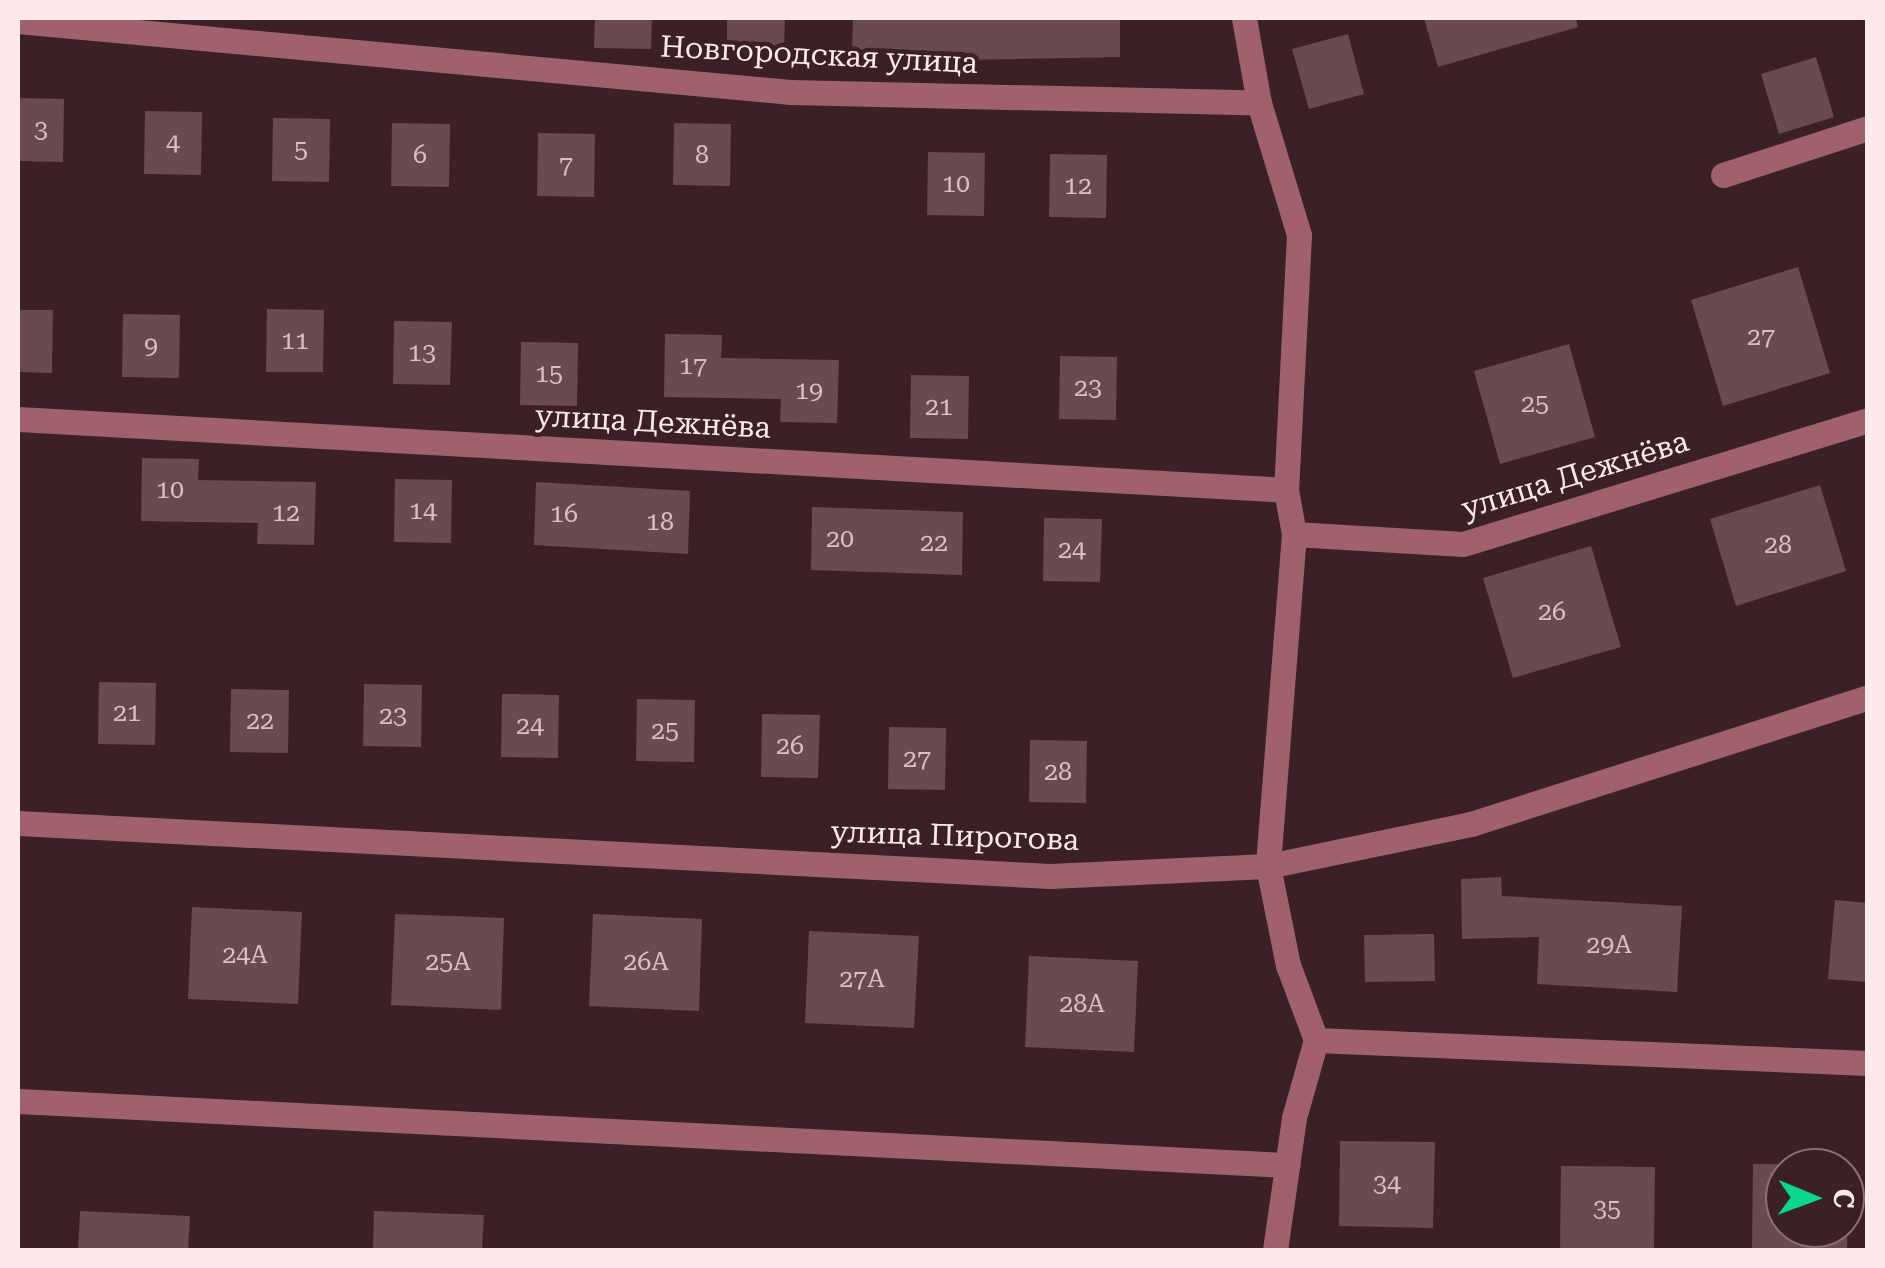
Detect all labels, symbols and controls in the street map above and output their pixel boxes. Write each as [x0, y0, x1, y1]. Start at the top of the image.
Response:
street label: Новгородская улица [659, 29, 979, 81]
house number: 3 [34, 115, 48, 145]
house number: 4 [166, 128, 180, 158]
house number: 5 [294, 135, 308, 165]
house number: 6 [413, 140, 427, 170]
house number: 8 [695, 140, 709, 170]
house number: 7 [559, 150, 573, 180]
house number: 10 [942, 169, 970, 199]
house number: 12 [1064, 171, 1092, 201]
house number: 27 [1747, 322, 1775, 352]
house number: 11 [281, 326, 309, 356]
house number: 9 [144, 331, 158, 361]
house number: 13 [408, 338, 436, 368]
house number: 17 [679, 351, 707, 381]
house number: 15 [535, 359, 563, 389]
house number: 23 [1074, 373, 1102, 403]
house number: 19 [795, 376, 823, 406]
house number: 25 [1521, 389, 1549, 419]
house number: 21 [925, 392, 953, 422]
street label: улица Дежнёва [534, 398, 772, 446]
street label: улица Дежнёва [1457, 423, 1693, 527]
house number: 10 [156, 475, 184, 505]
house number: 14 [409, 496, 437, 526]
house number: 12 [272, 498, 300, 528]
house number: 16 [550, 499, 578, 529]
house number: 18 [646, 507, 674, 537]
house number: 20 [826, 524, 854, 554]
house number: 22 [920, 528, 948, 558]
house number: 28 [1764, 530, 1792, 560]
house number: 24 [1058, 535, 1086, 565]
house number: 26 [1538, 597, 1566, 627]
house number: 21 [113, 698, 141, 728]
house number: 23 [379, 701, 407, 731]
house number: 22 [246, 706, 274, 736]
house number: 24 [516, 711, 544, 741]
house number: 25 [651, 716, 679, 746]
house number: 26 [776, 731, 804, 761]
house number: 27 [903, 744, 931, 774]
house number: 28 [1044, 757, 1072, 787]
street label: улица Пирогова [830, 814, 1080, 858]
house number: 29А [1586, 930, 1632, 960]
house number: 24А [222, 940, 268, 970]
house number: 25А [425, 947, 471, 977]
house number: 26А [623, 947, 669, 977]
house number: 27А [839, 964, 885, 994]
house number: 28А [1059, 989, 1105, 1019]
north arrow [1765, 1148, 1865, 1248]
house number: 34 [1373, 1169, 1401, 1199]
text: С [1827, 1188, 1860, 1209]
house number: 35 [1593, 1194, 1621, 1224]

